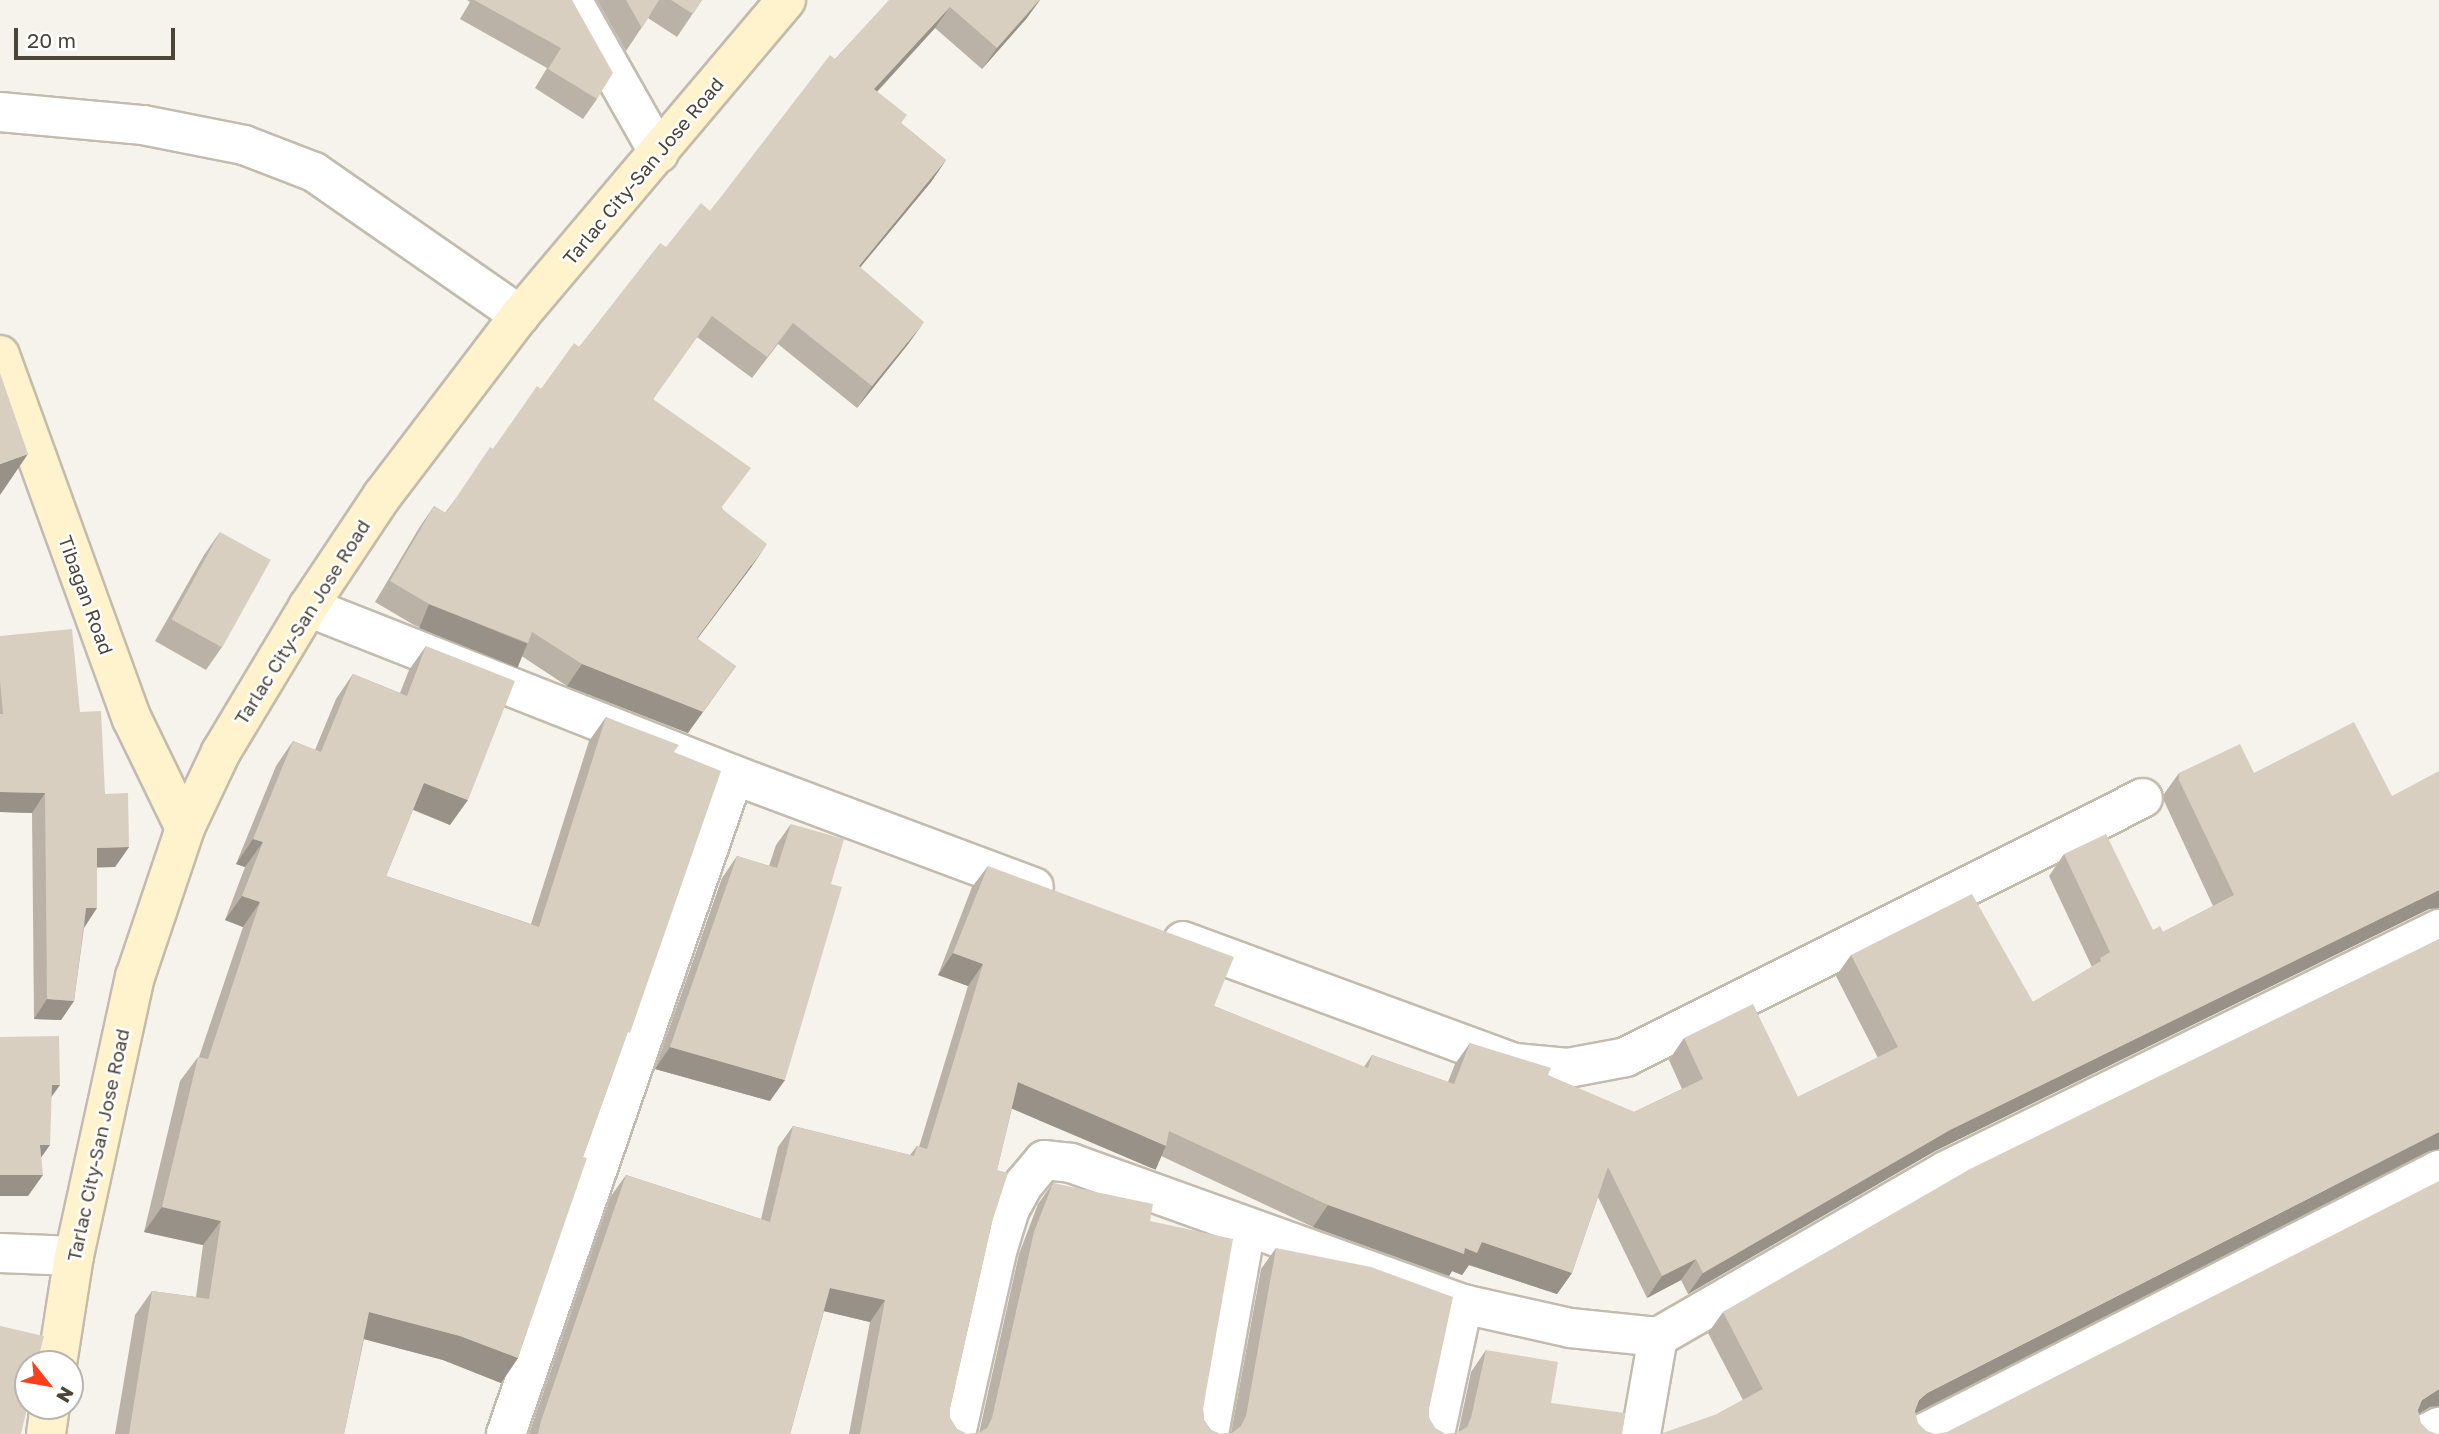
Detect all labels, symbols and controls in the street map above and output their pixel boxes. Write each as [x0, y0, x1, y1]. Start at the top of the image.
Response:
scale bar [18, 14, 178, 58]
text: 20 m [27, 27, 76, 53]
street label: Tarlac City-San Jose Road [558, 73, 728, 269]
street label: Tarlac City-San Jose Road [229, 515, 375, 729]
street label: Tibagan Road [54, 533, 118, 657]
street label: Tarlac City-San Jose Road [62, 1027, 134, 1263]
north arrow [14, 1350, 84, 1420]
text: N [52, 1383, 79, 1407]

